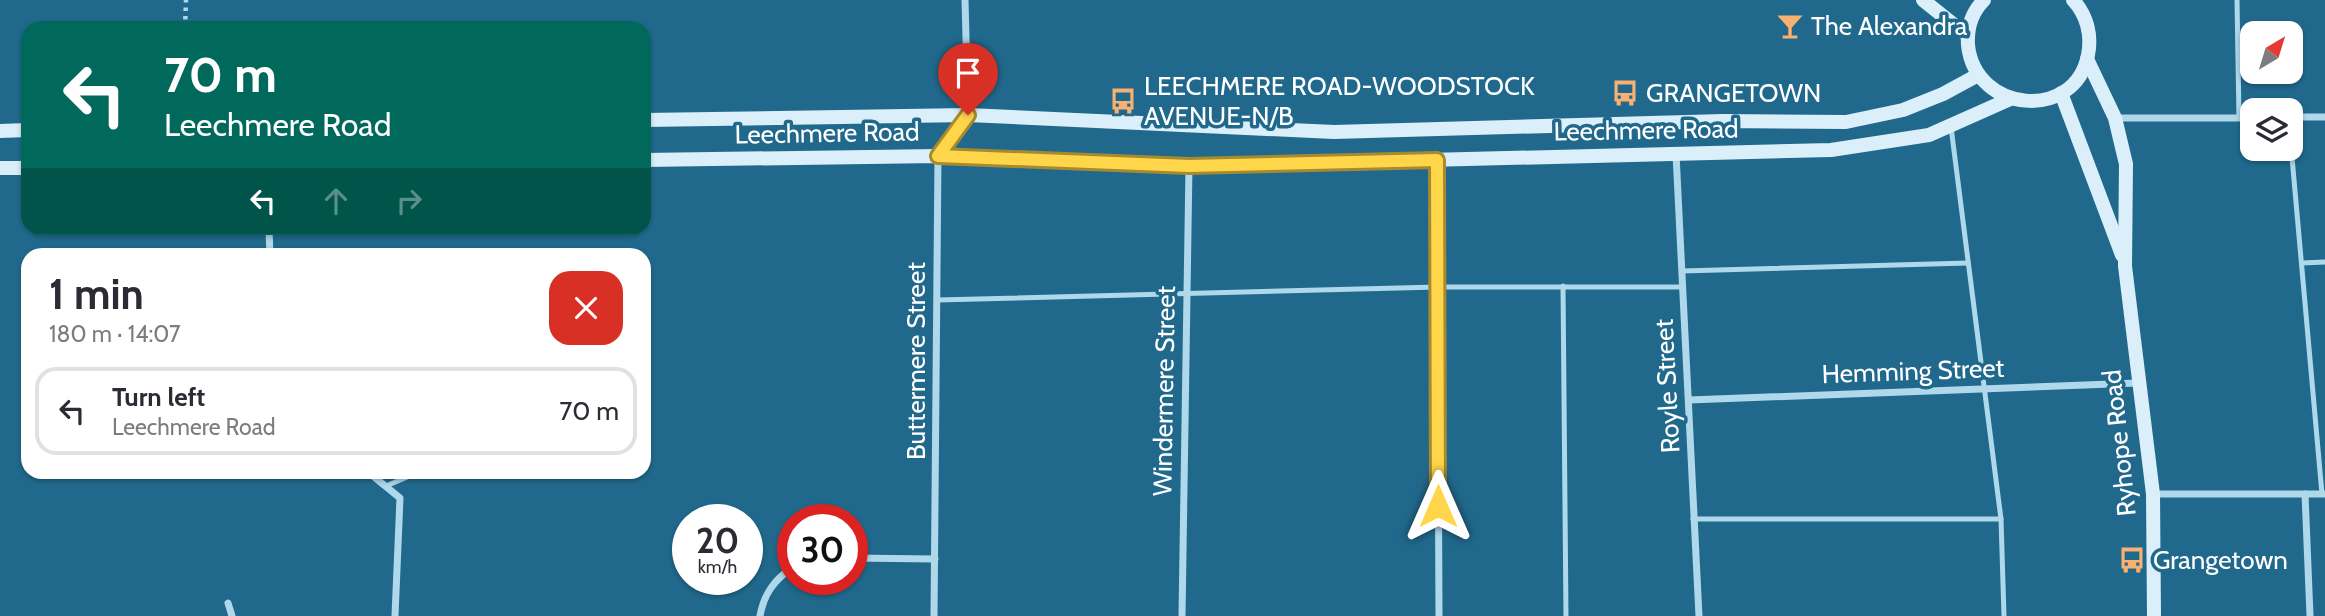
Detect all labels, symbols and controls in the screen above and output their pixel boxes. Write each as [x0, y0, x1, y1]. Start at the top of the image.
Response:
place label: The Alexandra [1811, 10, 1968, 42]
bar icon: The Alexandra [1775, 11, 1805, 41]
north arrow [2240, 21, 2303, 84]
map controls [2240, 21, 2303, 161]
pin [938, 43, 998, 115]
text: 70 m [164, 45, 277, 104]
icon: left [49, 49, 140, 140]
icon: arrive [949, 54, 987, 92]
place label: LEECHMERE ROAD-WOODSTOCK AVENUE-N/B [1144, 70, 1535, 132]
place label: GRANGETOWN [1646, 77, 1821, 109]
bus stop icon: GRANGETOWN [1610, 78, 1640, 108]
bus stop icon: LEECHMERE ROAD-WOODSTOCK AVENUE-N/B [1108, 86, 1138, 116]
button: layers [2240, 98, 2303, 161]
text: Leechmere Road [164, 105, 392, 144]
street label: Leechmere Road [1553, 112, 1739, 148]
street label: Leechmere Road [734, 115, 920, 151]
icon: left [244, 182, 282, 220]
icon: ahead [317, 182, 355, 220]
icon: right [390, 182, 428, 220]
street label: Buttermere Street [900, 262, 932, 460]
text: 1 min [49, 268, 144, 320]
button: close [549, 271, 623, 345]
street label: Windermere Street [1146, 285, 1182, 496]
street label: Royle Street [1647, 318, 1686, 454]
text: 180 m · 14:07 [49, 320, 181, 348]
street label: Hemming Street [1821, 352, 2005, 390]
street label: Ryhope Road [2095, 368, 2143, 518]
text: Turn left [112, 381, 205, 413]
icon: left [53, 392, 91, 430]
text: 70 m [559, 395, 619, 427]
text: Leechmere Road [112, 413, 276, 441]
position arrow [1401, 469, 1475, 543]
speed limit sign: 30 [777, 504, 868, 595]
text: 20 [696, 519, 739, 562]
place label: Grangetown [2153, 544, 2288, 576]
bus stop icon: Grangetown [2117, 545, 2147, 575]
text: km/h [698, 556, 737, 578]

